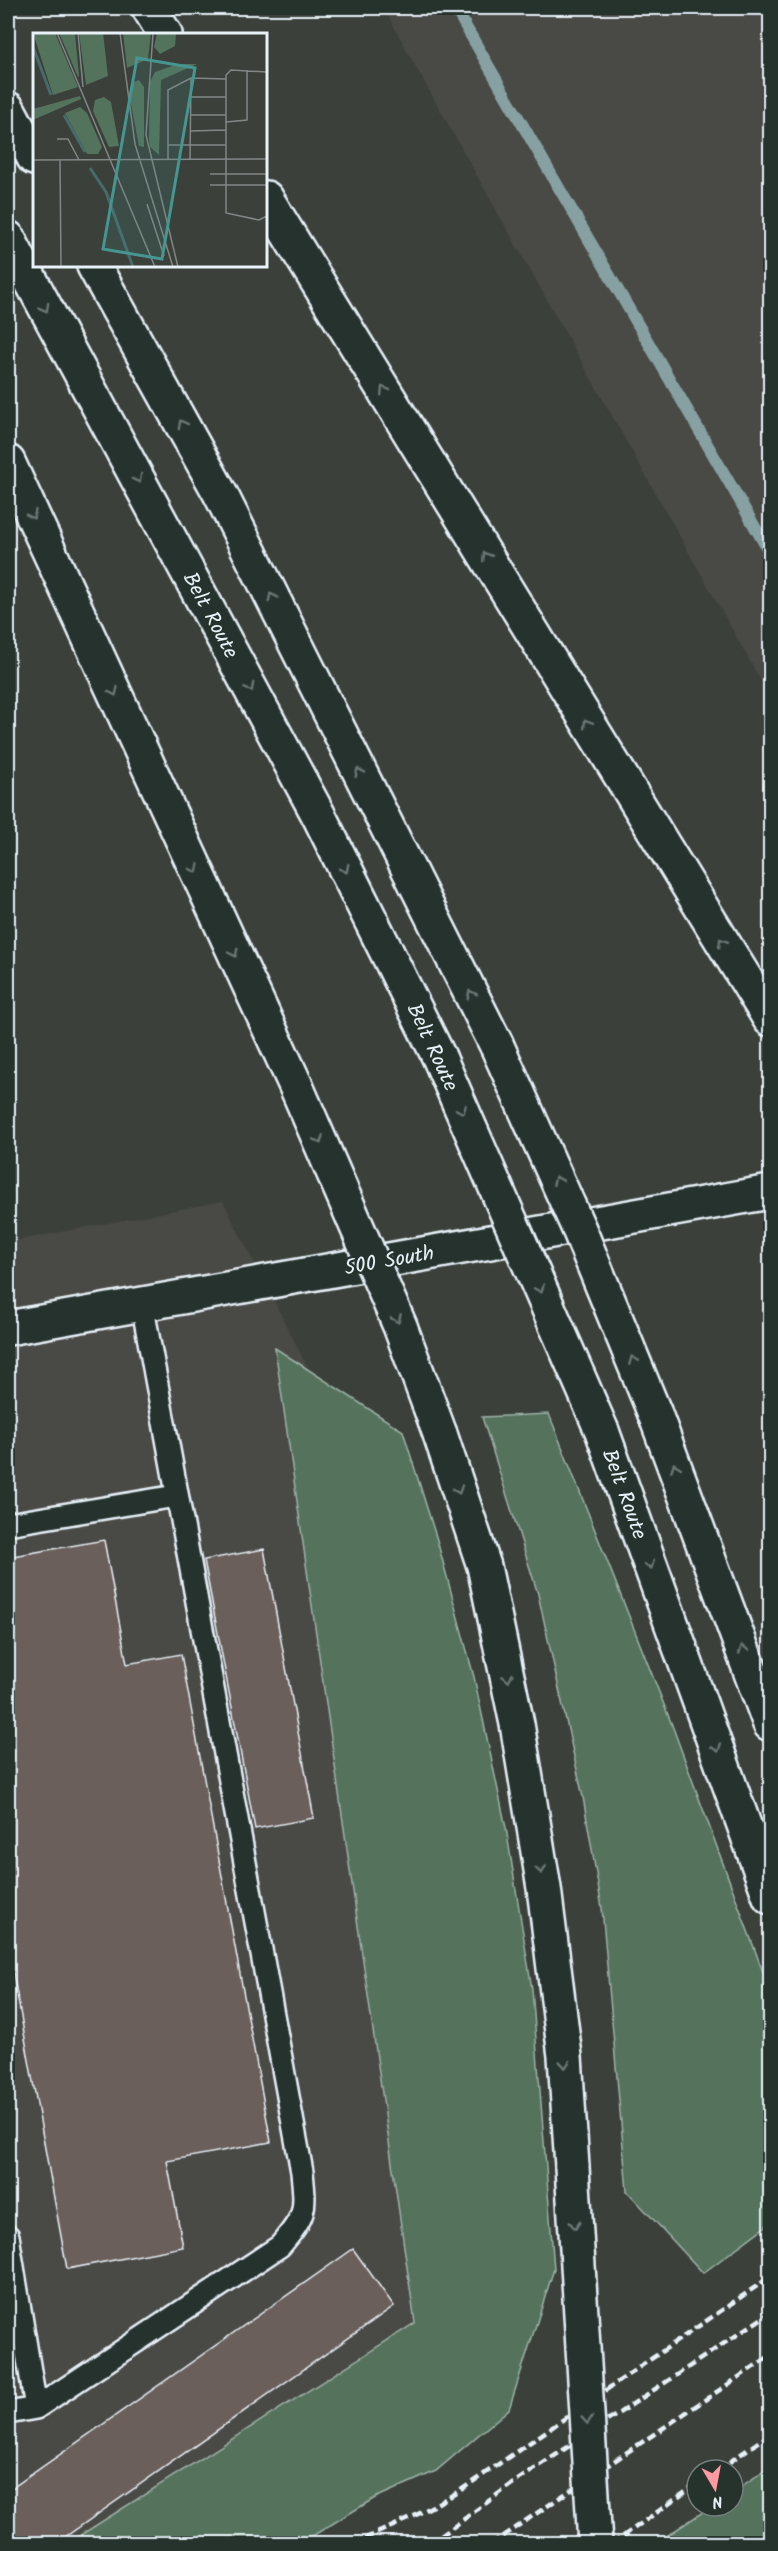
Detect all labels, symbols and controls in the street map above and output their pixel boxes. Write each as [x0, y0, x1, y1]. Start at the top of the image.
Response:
inset map [33, 33, 267, 267]
one-way arrow [38, 302, 49, 312]
one-way arrow [379, 386, 391, 396]
one-way arrow [178, 420, 189, 430]
one-way arrow [131, 473, 142, 484]
one-way arrow [25, 509, 37, 520]
one-way arrow [481, 552, 493, 562]
street label: Belt Route [173, 566, 247, 665]
one-way arrow [268, 592, 280, 603]
one-way arrow [243, 682, 255, 693]
one-way arrow [106, 686, 118, 697]
one-way arrow [583, 719, 595, 729]
one-way arrow [355, 767, 367, 778]
one-way arrow [337, 862, 349, 873]
one-way arrow [188, 863, 200, 874]
one-way arrow [718, 938, 730, 948]
one-way arrow [227, 947, 239, 958]
one-way arrow [467, 990, 478, 1001]
street label: Belt Route [397, 998, 467, 1098]
one-way arrow [455, 1104, 467, 1115]
one-way arrow [312, 1134, 324, 1145]
one-way arrow [553, 1175, 565, 1186]
street label: 500 South [342, 1237, 437, 1286]
one-way arrow [533, 1283, 545, 1294]
one-way arrow [390, 1312, 402, 1323]
one-way arrow [628, 1355, 640, 1366]
street label: Belt Route [592, 1445, 655, 1545]
one-way arrow [670, 1462, 682, 1473]
one-way arrow [451, 1484, 464, 1495]
one-way arrow [643, 1559, 656, 1570]
one-way arrow [738, 1644, 750, 1655]
one-way arrow [500, 1673, 513, 1683]
one-way arrow [709, 1742, 722, 1753]
one-way arrow [534, 1865, 547, 1875]
one-way arrow [558, 2059, 571, 2068]
one-way arrow [568, 2221, 581, 2230]
one-way arrow [580, 2416, 593, 2425]
north arrow [685, 2458, 745, 2518]
text: N [710, 2488, 724, 2514]

